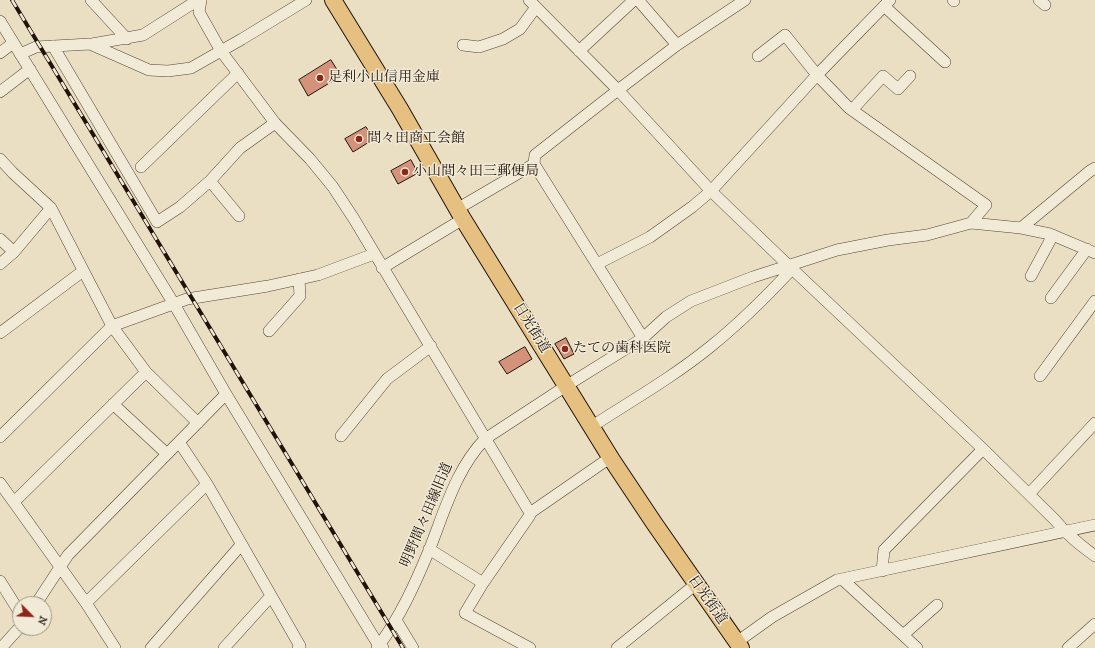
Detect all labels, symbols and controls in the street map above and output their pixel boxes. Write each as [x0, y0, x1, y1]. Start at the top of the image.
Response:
place label: 足利小山信用金庫 [328, 70, 440, 86]
marker: 足利小山信用金庫 [315, 73, 325, 83]
place label: 間々田商工会館 [367, 131, 465, 147]
marker: 間々田商工会館 [354, 134, 364, 144]
place label: 小山間々田三郵便局 [413, 164, 539, 180]
marker: 小山間々田三郵便局 [400, 167, 410, 177]
street label: 日光街道 [509, 300, 553, 356]
place label: たての歯科医院 [573, 341, 671, 357]
marker: たての歯科医院 [560, 344, 570, 354]
street label: 明野間々田線旧道 [397, 460, 457, 570]
street label: 日光街道 [684, 572, 730, 628]
north arrow [12, 596, 52, 636]
text: N [35, 614, 50, 627]

